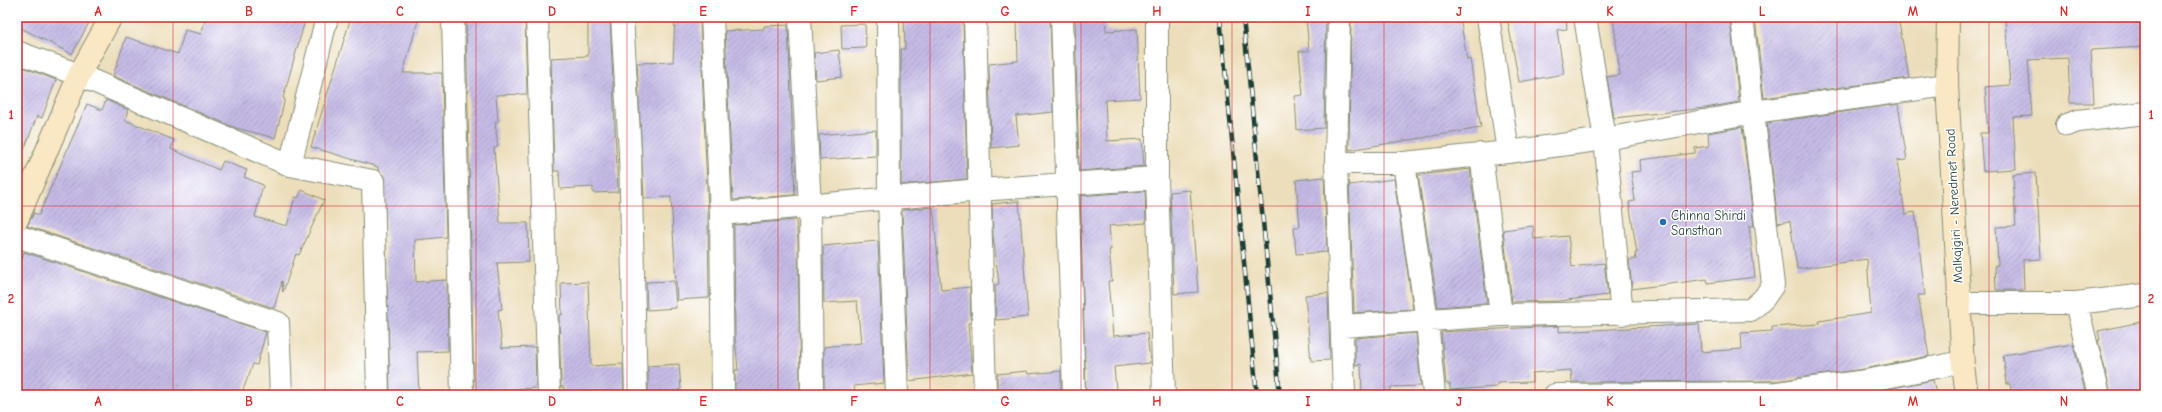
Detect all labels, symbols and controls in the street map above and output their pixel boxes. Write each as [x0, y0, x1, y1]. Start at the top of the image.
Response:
text: A [94, 4, 102, 19]
text: B [245, 4, 253, 19]
text: C [396, 4, 404, 19]
text: D [548, 4, 556, 19]
text: E [699, 4, 707, 19]
text: F [850, 4, 858, 19]
text: G [1000, 4, 1010, 19]
text: H [1152, 4, 1162, 19]
text: I [1305, 4, 1311, 19]
text: J [1456, 4, 1462, 19]
text: K [1606, 4, 1614, 19]
text: L [1759, 4, 1766, 19]
text: M [1908, 4, 1919, 19]
text: N [2060, 4, 2068, 19]
text: 1 [8, 107, 14, 122]
text: 1 [2148, 107, 2154, 122]
street label: Malkajgiri - Neredmet Road [1942, 128, 1966, 284]
place label: Chinna Shirdi Sansthan [1671, 208, 1746, 238]
marker: Chinna Shirdi Sansthan [1658, 217, 1668, 227]
text: 2 [8, 291, 14, 306]
text: 2 [2148, 291, 2154, 306]
text: A [94, 394, 102, 409]
text: B [245, 394, 253, 409]
text: C [396, 394, 404, 409]
text: D [548, 394, 556, 409]
text: E [699, 394, 707, 409]
text: F [850, 394, 858, 409]
text: G [1000, 394, 1010, 409]
text: H [1152, 394, 1162, 409]
text: I [1305, 394, 1311, 409]
text: J [1456, 394, 1462, 409]
text: K [1606, 394, 1614, 409]
text: L [1759, 394, 1766, 409]
text: M [1908, 394, 1919, 409]
text: N [2060, 394, 2068, 409]

